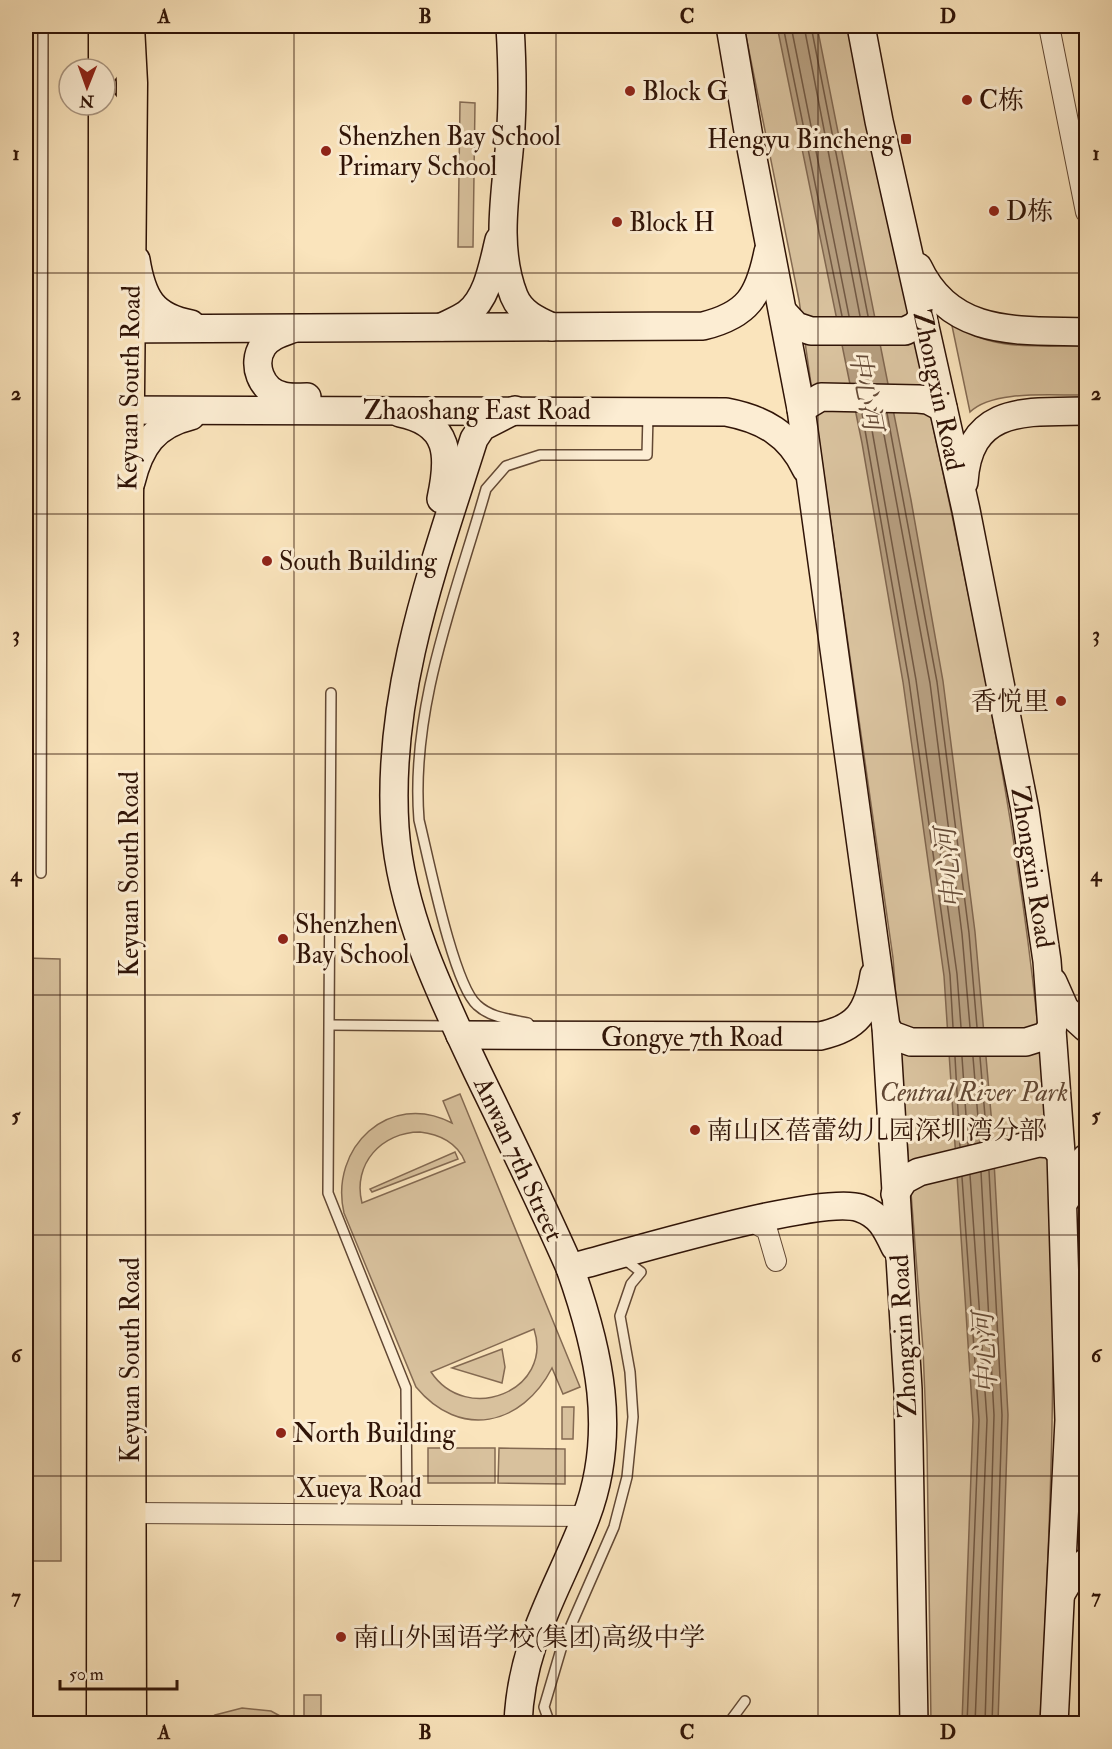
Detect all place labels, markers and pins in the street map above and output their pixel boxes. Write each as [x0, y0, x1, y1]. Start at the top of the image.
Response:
place label: Block G [642, 76, 728, 108]
marker: Block G [623, 84, 637, 98]
place label: C栋 [979, 85, 1024, 117]
marker: C栋 [960, 93, 974, 107]
place label: Shenzhen Bay School Primary School [338, 121, 561, 183]
place label: Hengyu Bincheng [707, 124, 895, 156]
marker: Hengyu Bincheng [899, 132, 913, 146]
marker: Shenzhen Bay School Primary School [319, 144, 333, 158]
place label: D栋 [1006, 196, 1053, 228]
marker: D栋 [987, 204, 1001, 218]
place label: Block H [629, 207, 715, 239]
marker: Block H [610, 215, 624, 229]
place label: South Building [279, 546, 438, 578]
marker: South Building [260, 554, 274, 568]
place label: 香悦里 [971, 686, 1049, 718]
marker: 香悦里 [1054, 694, 1068, 708]
place label: Shenzhen Bay School [295, 909, 410, 971]
marker: Shenzhen Bay School [276, 932, 290, 946]
place label: 南山区蓓蕾幼儿园深圳湾分部 [707, 1115, 1045, 1147]
marker: 南山区蓓蕾幼儿园深圳湾分部 [688, 1123, 702, 1137]
place label: North Building [293, 1418, 457, 1450]
marker: North Building [274, 1426, 288, 1440]
place label: 南山外国语学校(集团)高级中学 [353, 1622, 705, 1654]
marker: 南山外国语学校(集团)高级中学 [334, 1630, 348, 1644]

